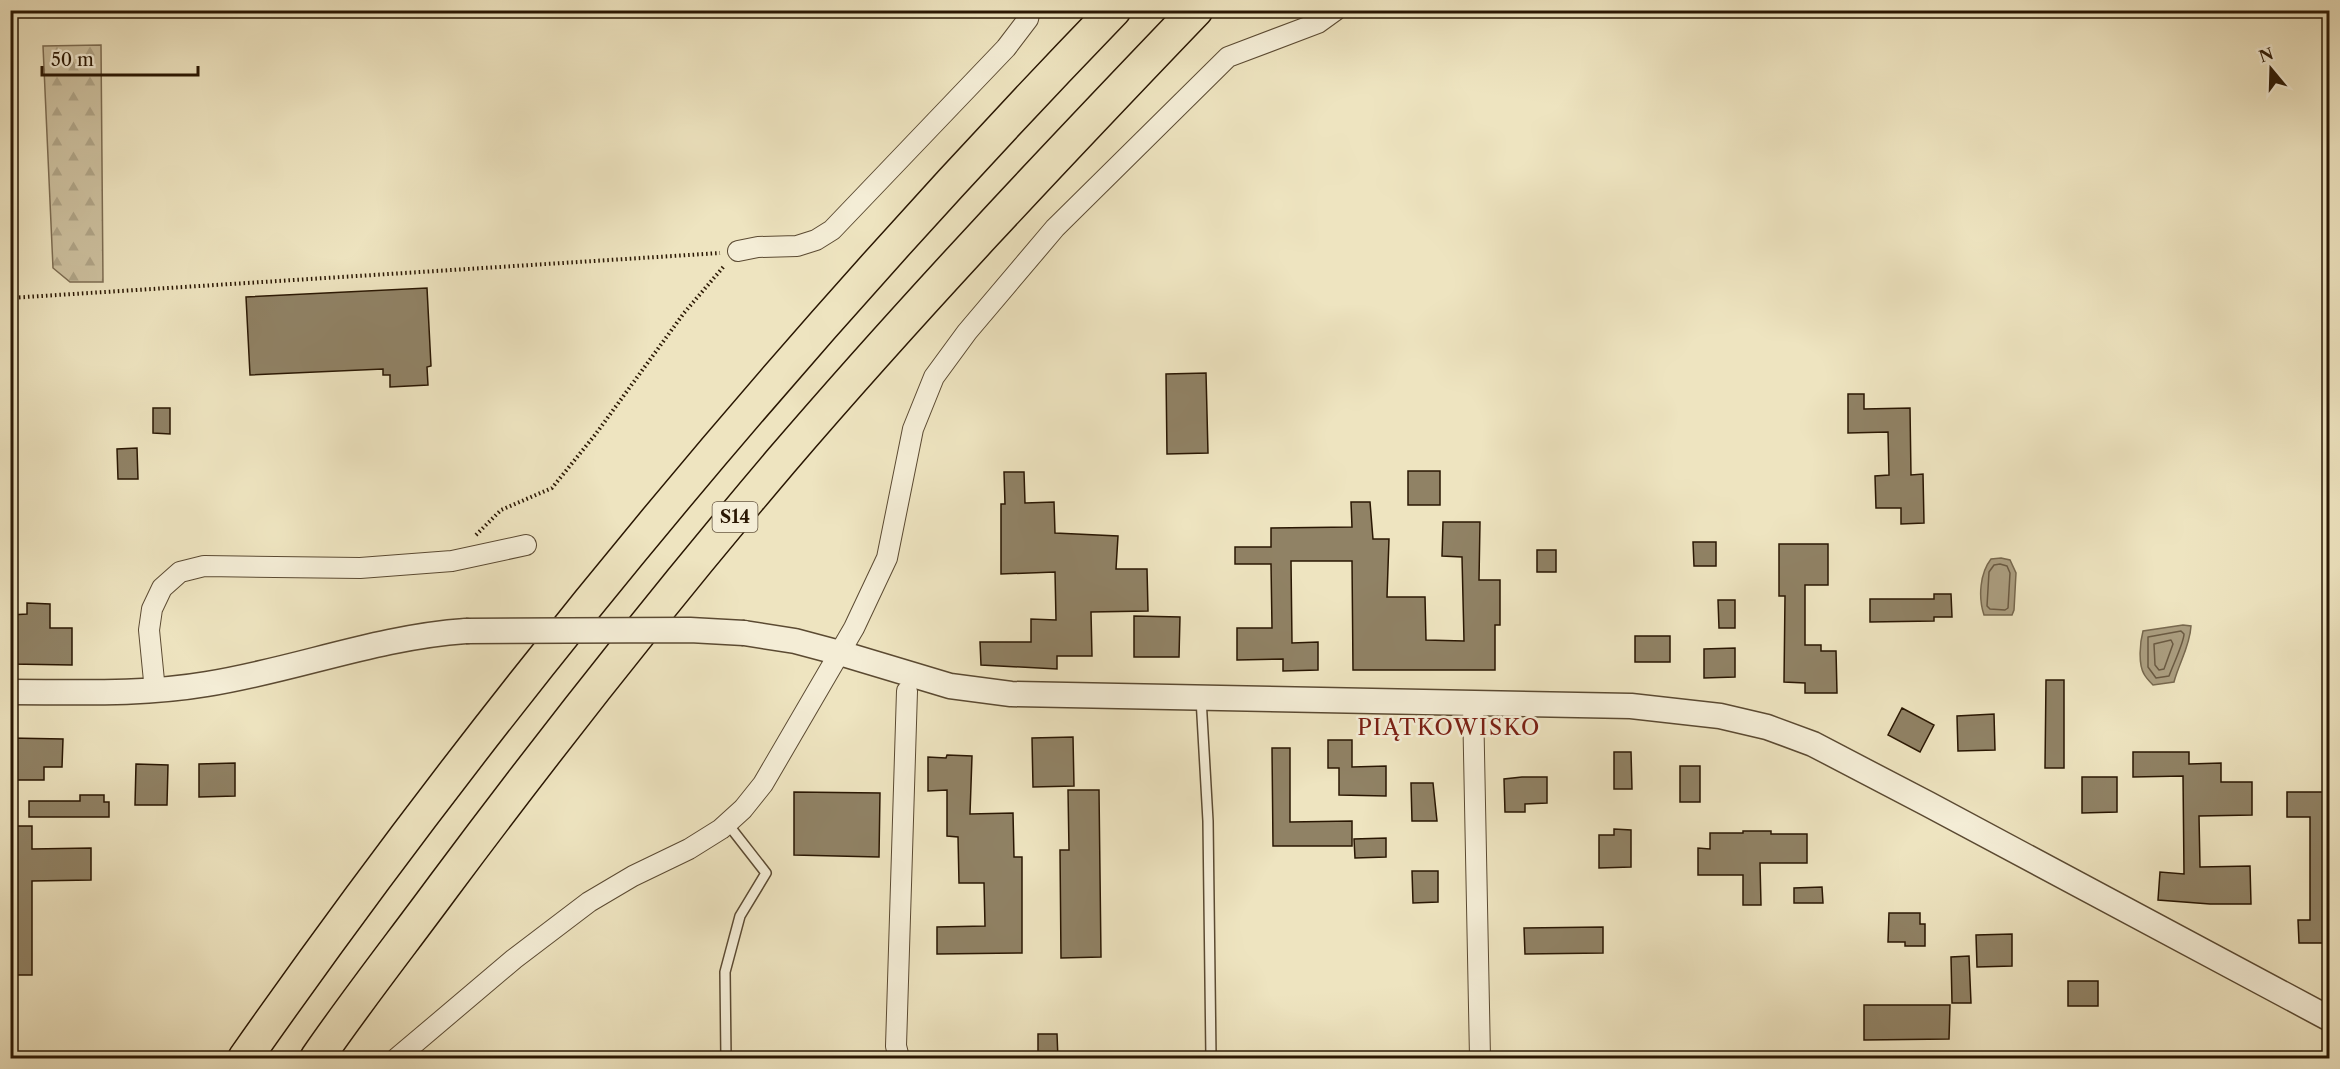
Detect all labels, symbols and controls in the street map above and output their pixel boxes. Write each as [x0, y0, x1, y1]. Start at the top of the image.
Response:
scale bar [42, 39, 198, 77]
north arrow [2241, 39, 2301, 99]
text: N [2256, 43, 2276, 67]
text: 50 m [51, 49, 94, 71]
road number: S14 [712, 502, 758, 532]
district label: PIĄTKOWISKO [1357, 714, 1541, 741]

